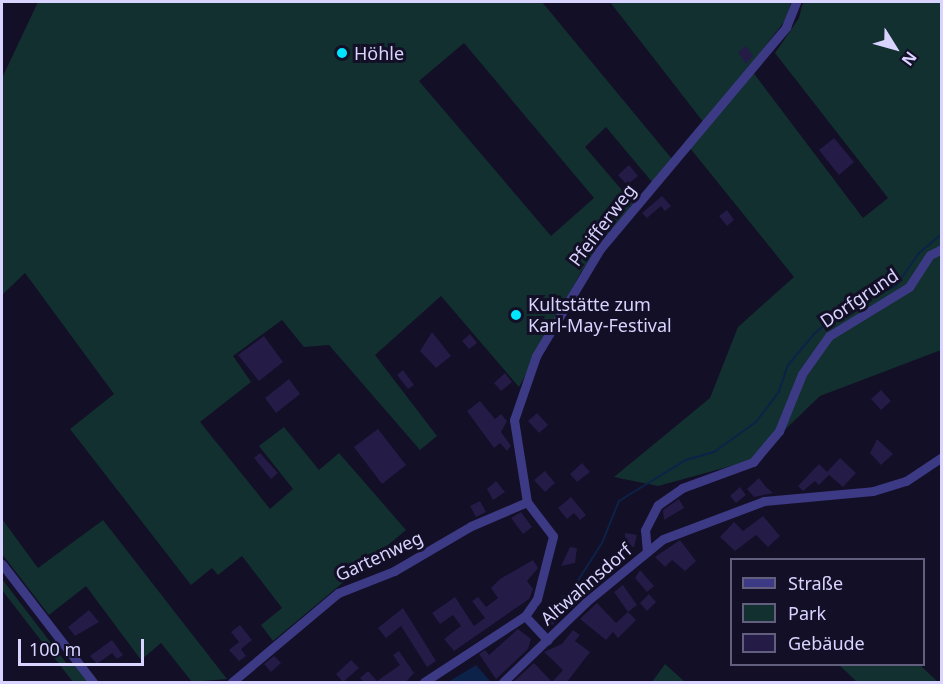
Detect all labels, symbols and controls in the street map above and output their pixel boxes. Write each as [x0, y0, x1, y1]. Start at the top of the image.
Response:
north arrow [865, 18, 925, 78]
place label: Höhle [354, 42, 404, 64]
marker: Höhle [335, 46, 349, 60]
text: N [897, 47, 922, 71]
street label: Pfeifferweg [564, 180, 640, 270]
street label: Dorfgrund [816, 264, 902, 332]
place label: Kultstätte zum Karl-May-Festival [528, 294, 672, 336]
marker: Kultstätte zum Karl-May-Festival [509, 308, 523, 322]
street label: Gartenweg [332, 526, 426, 586]
street label: Altwahnsdorf [536, 539, 636, 629]
legend [730, 558, 925, 666]
text: Straße [788, 571, 843, 595]
text: Park [788, 601, 826, 625]
scale bar [21, 627, 147, 665]
text: Gebäude [788, 631, 865, 655]
text: 100 m [29, 637, 81, 661]

